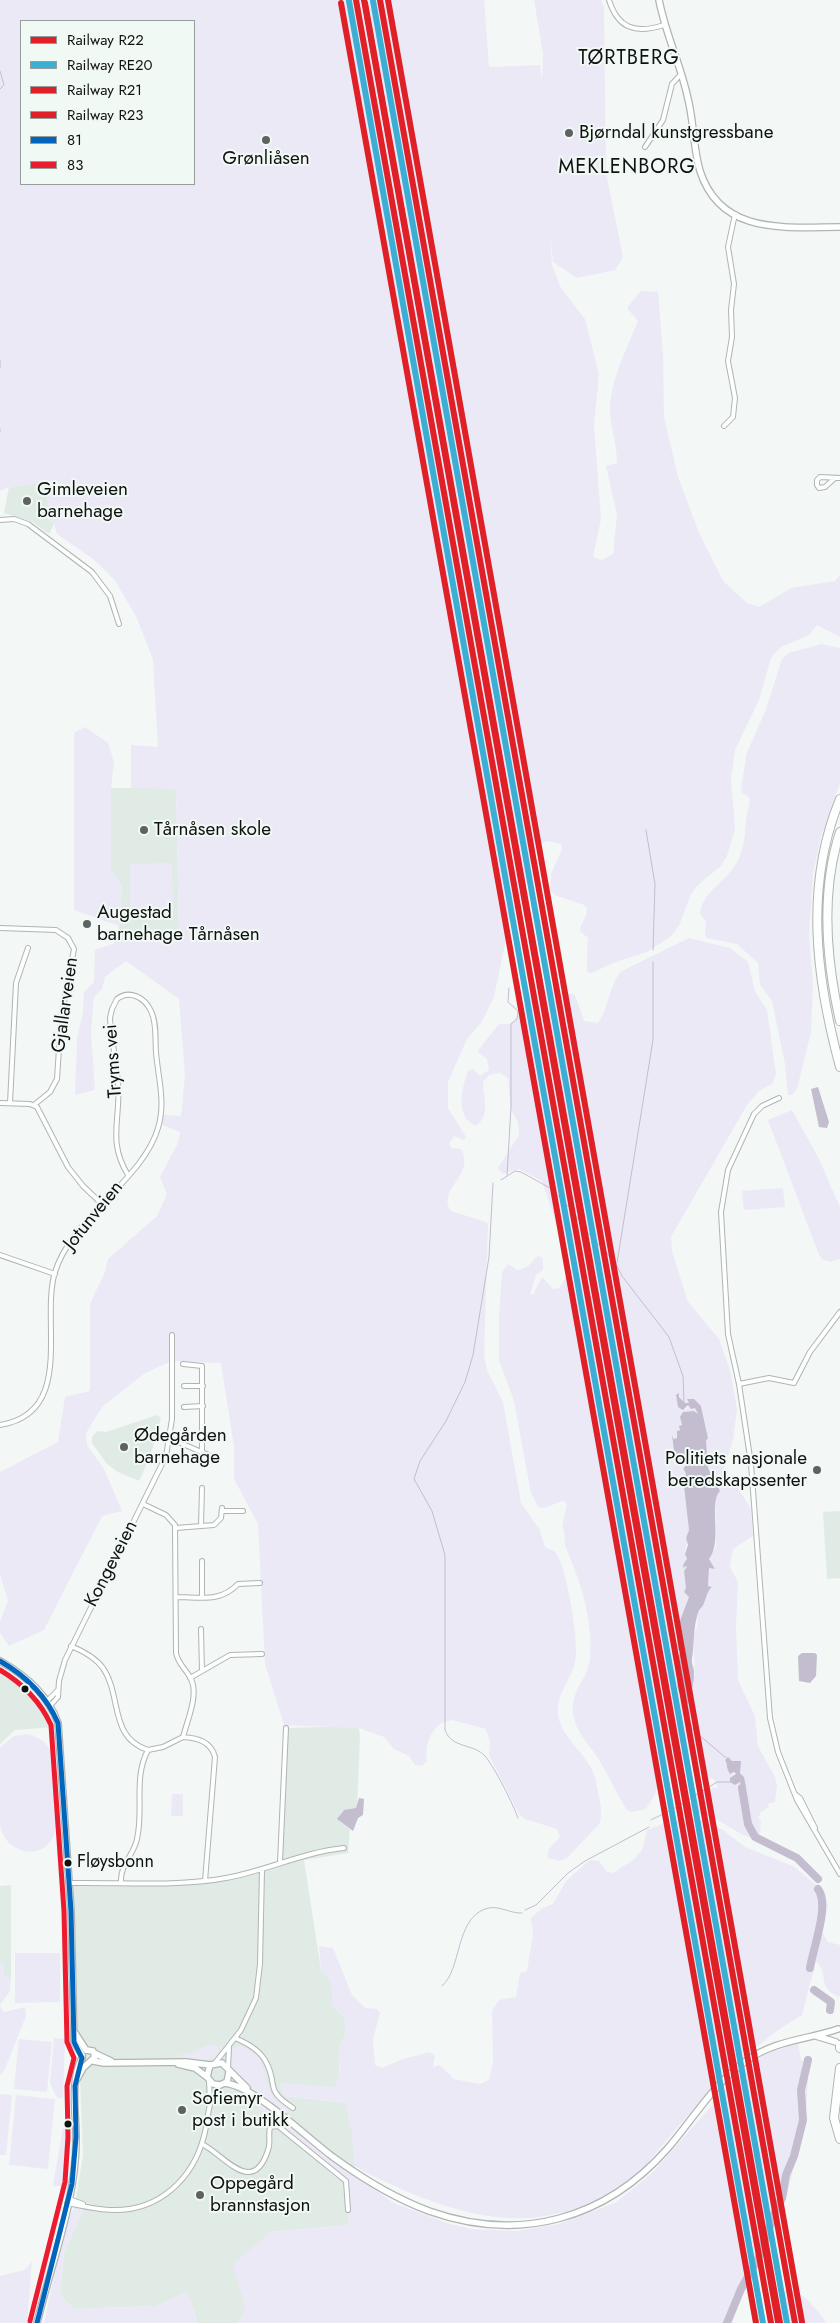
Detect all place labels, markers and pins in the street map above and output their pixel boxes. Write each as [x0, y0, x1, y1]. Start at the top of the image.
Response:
place label: Bjørndal kunstgressbane [579, 122, 773, 144]
marker: Bjørndal kunstgressbane [563, 127, 575, 139]
marker: Grønliåsen [260, 134, 272, 146]
place label: Grønliåsen [222, 148, 310, 170]
place label: Gimleveien barnehage [37, 479, 128, 523]
marker: Gimleveien barnehage [21, 495, 33, 507]
place label: Tårnåsen skole [154, 819, 271, 841]
marker: Tårnåsen skole [138, 824, 150, 836]
place label: Augestad barnehage Tårnåsen [97, 902, 260, 946]
marker: Augestad barnehage Tårnåsen [81, 918, 93, 930]
place label: Ødegården barnehage [134, 1425, 227, 1469]
marker: Ødegården barnehage [118, 1441, 130, 1453]
place label: Politiets nasjonale beredskapssenter [665, 1448, 807, 1492]
marker: Politiets nasjonale beredskapssenter [811, 1464, 823, 1476]
unlabelled marker [20, 1684, 30, 1694]
place label: Fløysbonn [77, 1852, 154, 1874]
marker: Fløysbonn [63, 1858, 73, 1868]
place label: Sofiemyr post i butikk [192, 2088, 289, 2132]
marker: Sofiemyr post i butikk [176, 2104, 188, 2116]
unlabelled marker [63, 2119, 73, 2129]
place label: Oppegård brannstasjon [210, 2173, 311, 2217]
marker: Oppegård brannstasjon [194, 2189, 206, 2201]

